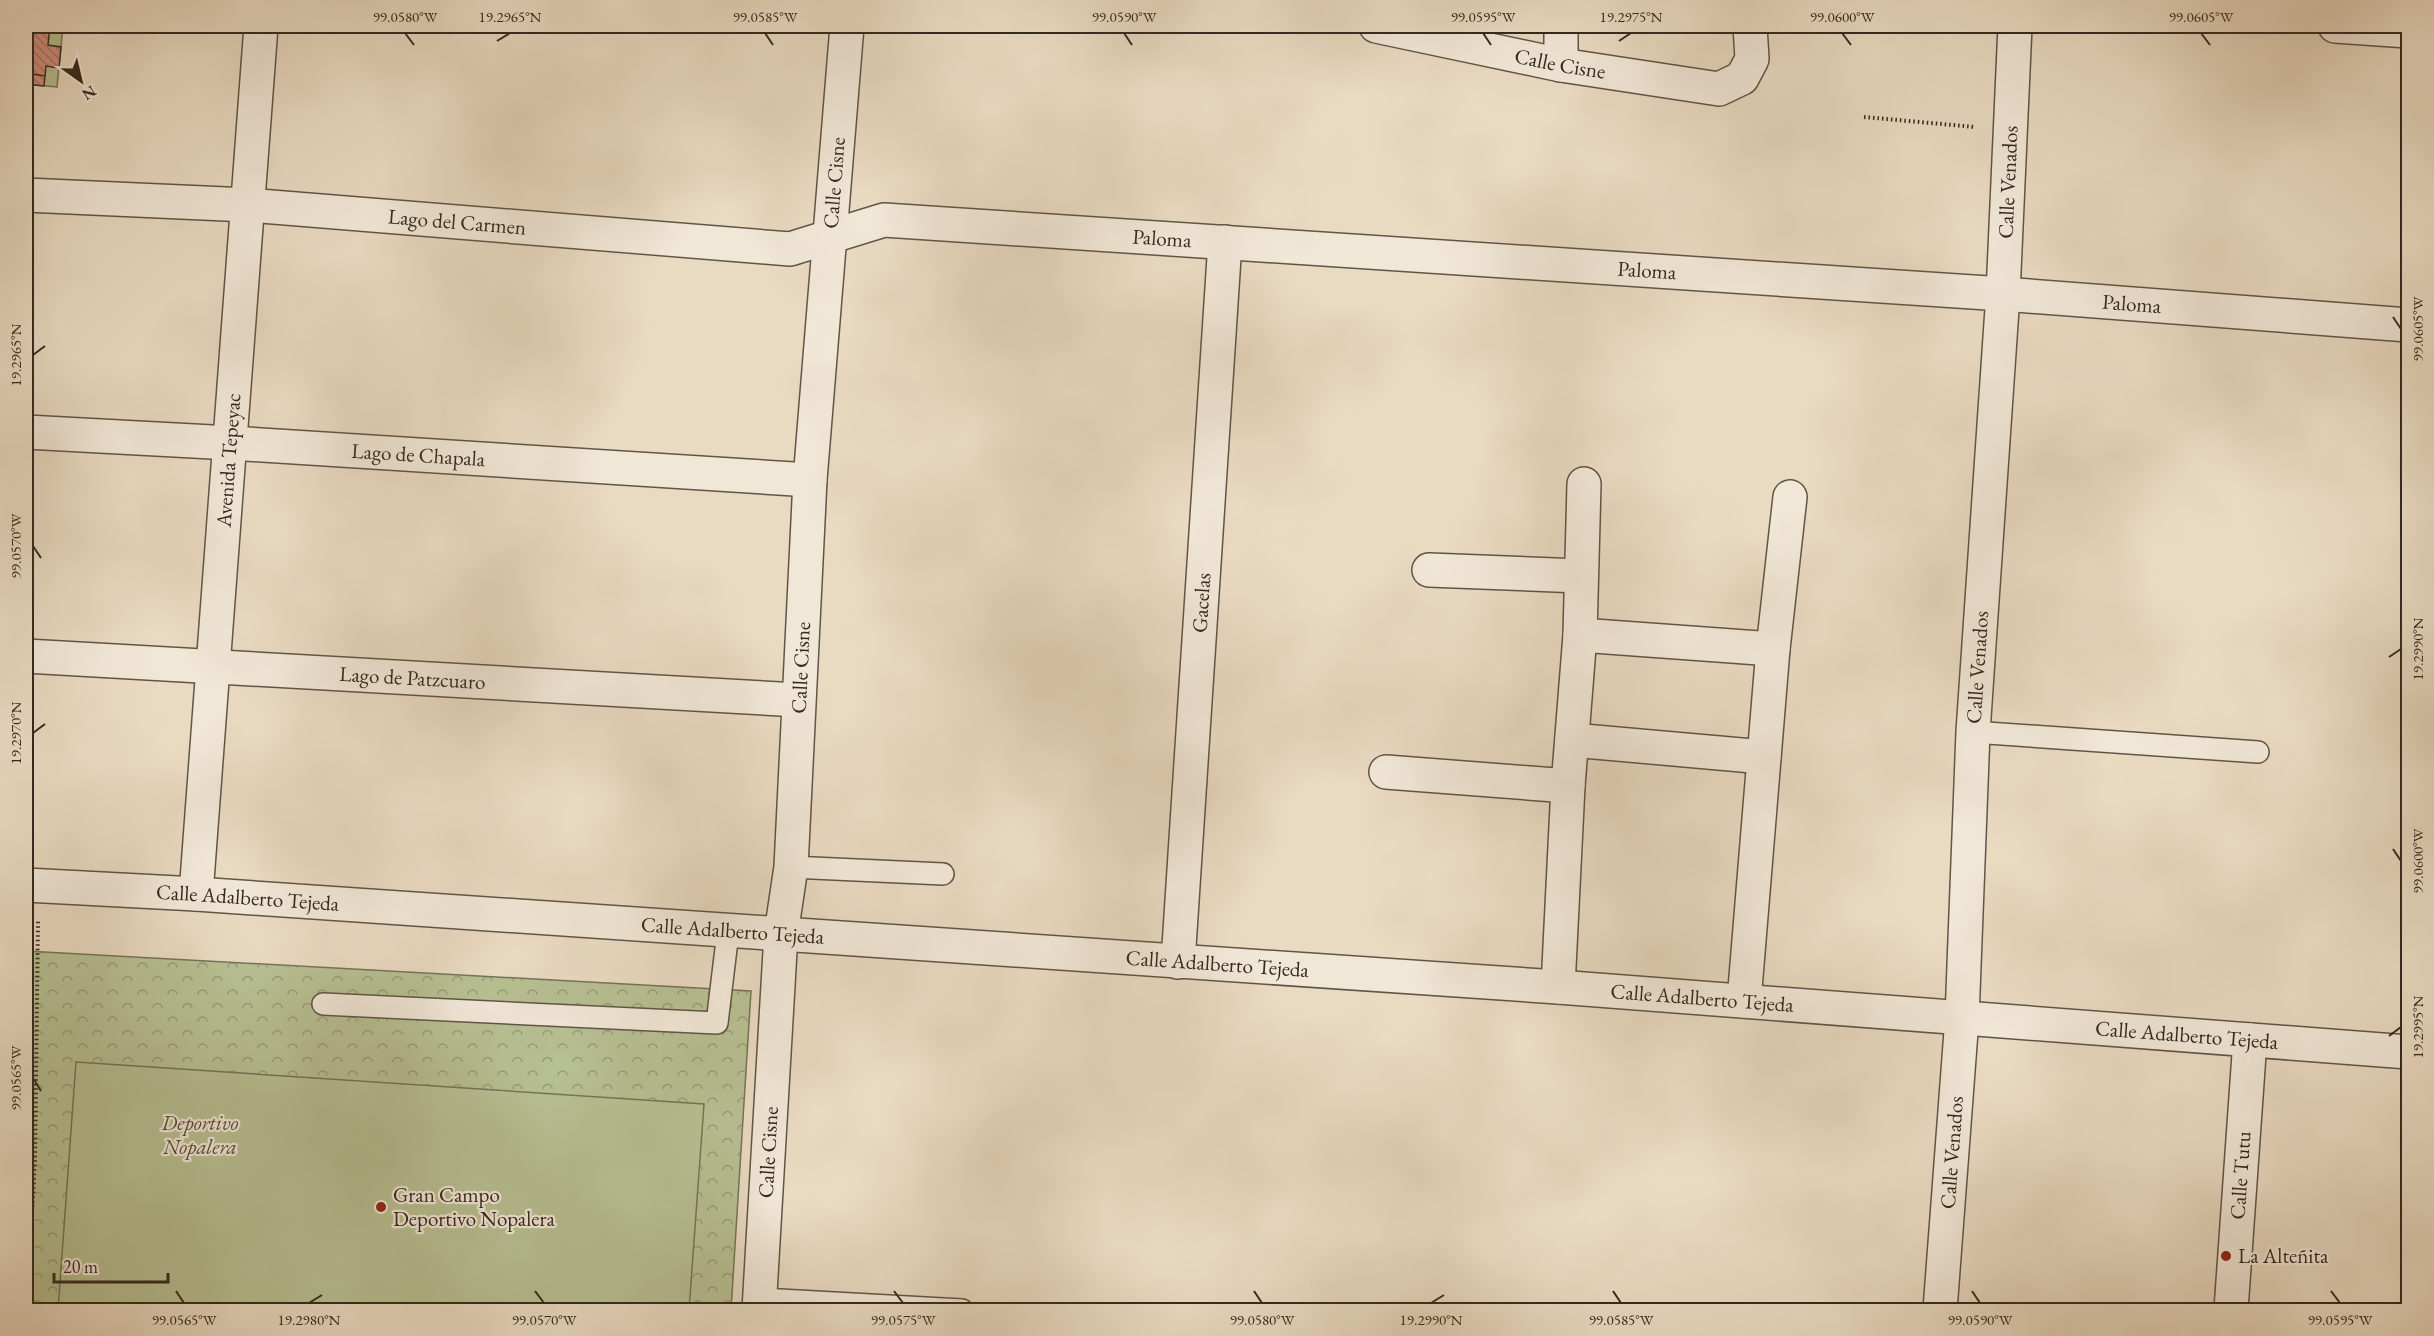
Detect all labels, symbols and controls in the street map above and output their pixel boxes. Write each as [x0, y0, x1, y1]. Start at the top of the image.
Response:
text: 99.0580°W [373, 7, 438, 26]
text: 19.2965°N [479, 7, 542, 26]
text: 99.0585°W [733, 7, 798, 26]
text: 99.0590°W [1092, 7, 1157, 26]
text: 99.0595°W [1451, 7, 1516, 26]
text: 19.2975°N [1600, 7, 1663, 26]
text: 99.0600°W [1810, 7, 1875, 26]
text: 99.0605°W [2169, 7, 2234, 26]
street label: Calle Cisne [1512, 42, 1608, 85]
north arrow [51, 51, 111, 111]
text: N [78, 81, 100, 105]
street label: Calle Venados [1991, 125, 2024, 239]
street label: Calle Cisne [817, 136, 851, 230]
street label: Lago del Carmen [387, 202, 527, 241]
street label: Paloma [1132, 222, 1193, 253]
street label: Paloma [1617, 255, 1678, 285]
street label: Paloma [2101, 288, 2163, 319]
text: 99.0605°W [2408, 296, 2427, 361]
text: 19.2965°N [6, 323, 25, 386]
street label: Avenida Tepeyac [209, 392, 246, 529]
street label: Lago de Chapala [351, 437, 487, 472]
text: 99.0570°W [6, 513, 25, 578]
street label: Gacelas [1186, 572, 1216, 634]
street label: Calle Venados [1960, 609, 1994, 725]
text: 19.2990°N [2408, 617, 2427, 680]
street label: Calle Cisne [785, 621, 816, 714]
street label: Lago de Patzcuaro [339, 660, 486, 695]
text: 19.2970°N [6, 701, 25, 764]
text: 99.0600°W [2408, 828, 2427, 893]
street label: Calle Adalberto Tejeda [155, 878, 341, 917]
street label: Calle Adalberto Tejeda [640, 910, 826, 950]
street label: Calle Adalberto Tejeda [1125, 944, 1311, 983]
street label: Calle Adalberto Tejeda [1610, 977, 1795, 1018]
text: 19.2995°N [2408, 995, 2427, 1058]
street label: Calle Adalberto Tejeda [2094, 1014, 2280, 1055]
text: 99.0565°W [6, 1045, 25, 1110]
street label: Calle Venados [1934, 1095, 1969, 1210]
street label: Calle Cisne [752, 1106, 784, 1199]
park label: Deportivo Nopalera [160, 1109, 239, 1160]
street label: Calle Tutu [2223, 1130, 2257, 1220]
place label: Gran Campo Deportivo Nopalera [393, 1181, 555, 1232]
marker: Gran Campo Deportivo Nopalera [374, 1200, 388, 1214]
place label: La Alteñita [2238, 1242, 2329, 1269]
scale bar [54, 1246, 168, 1284]
marker: La Alteñita [2219, 1249, 2233, 1263]
text: 20 m [63, 1255, 98, 1278]
text: 99.0565°W [152, 1310, 217, 1329]
text: 19.2980°N [278, 1310, 341, 1329]
text: 99.0570°W [512, 1310, 577, 1329]
text: 99.0575°W [871, 1310, 936, 1329]
text: 99.0580°W [1230, 1310, 1295, 1329]
text: 19.2990°N [1400, 1310, 1463, 1329]
text: 99.0585°W [1589, 1310, 1654, 1329]
text: 99.0590°W [1948, 1310, 2013, 1329]
text: 99.0595°W [2308, 1310, 2373, 1329]

